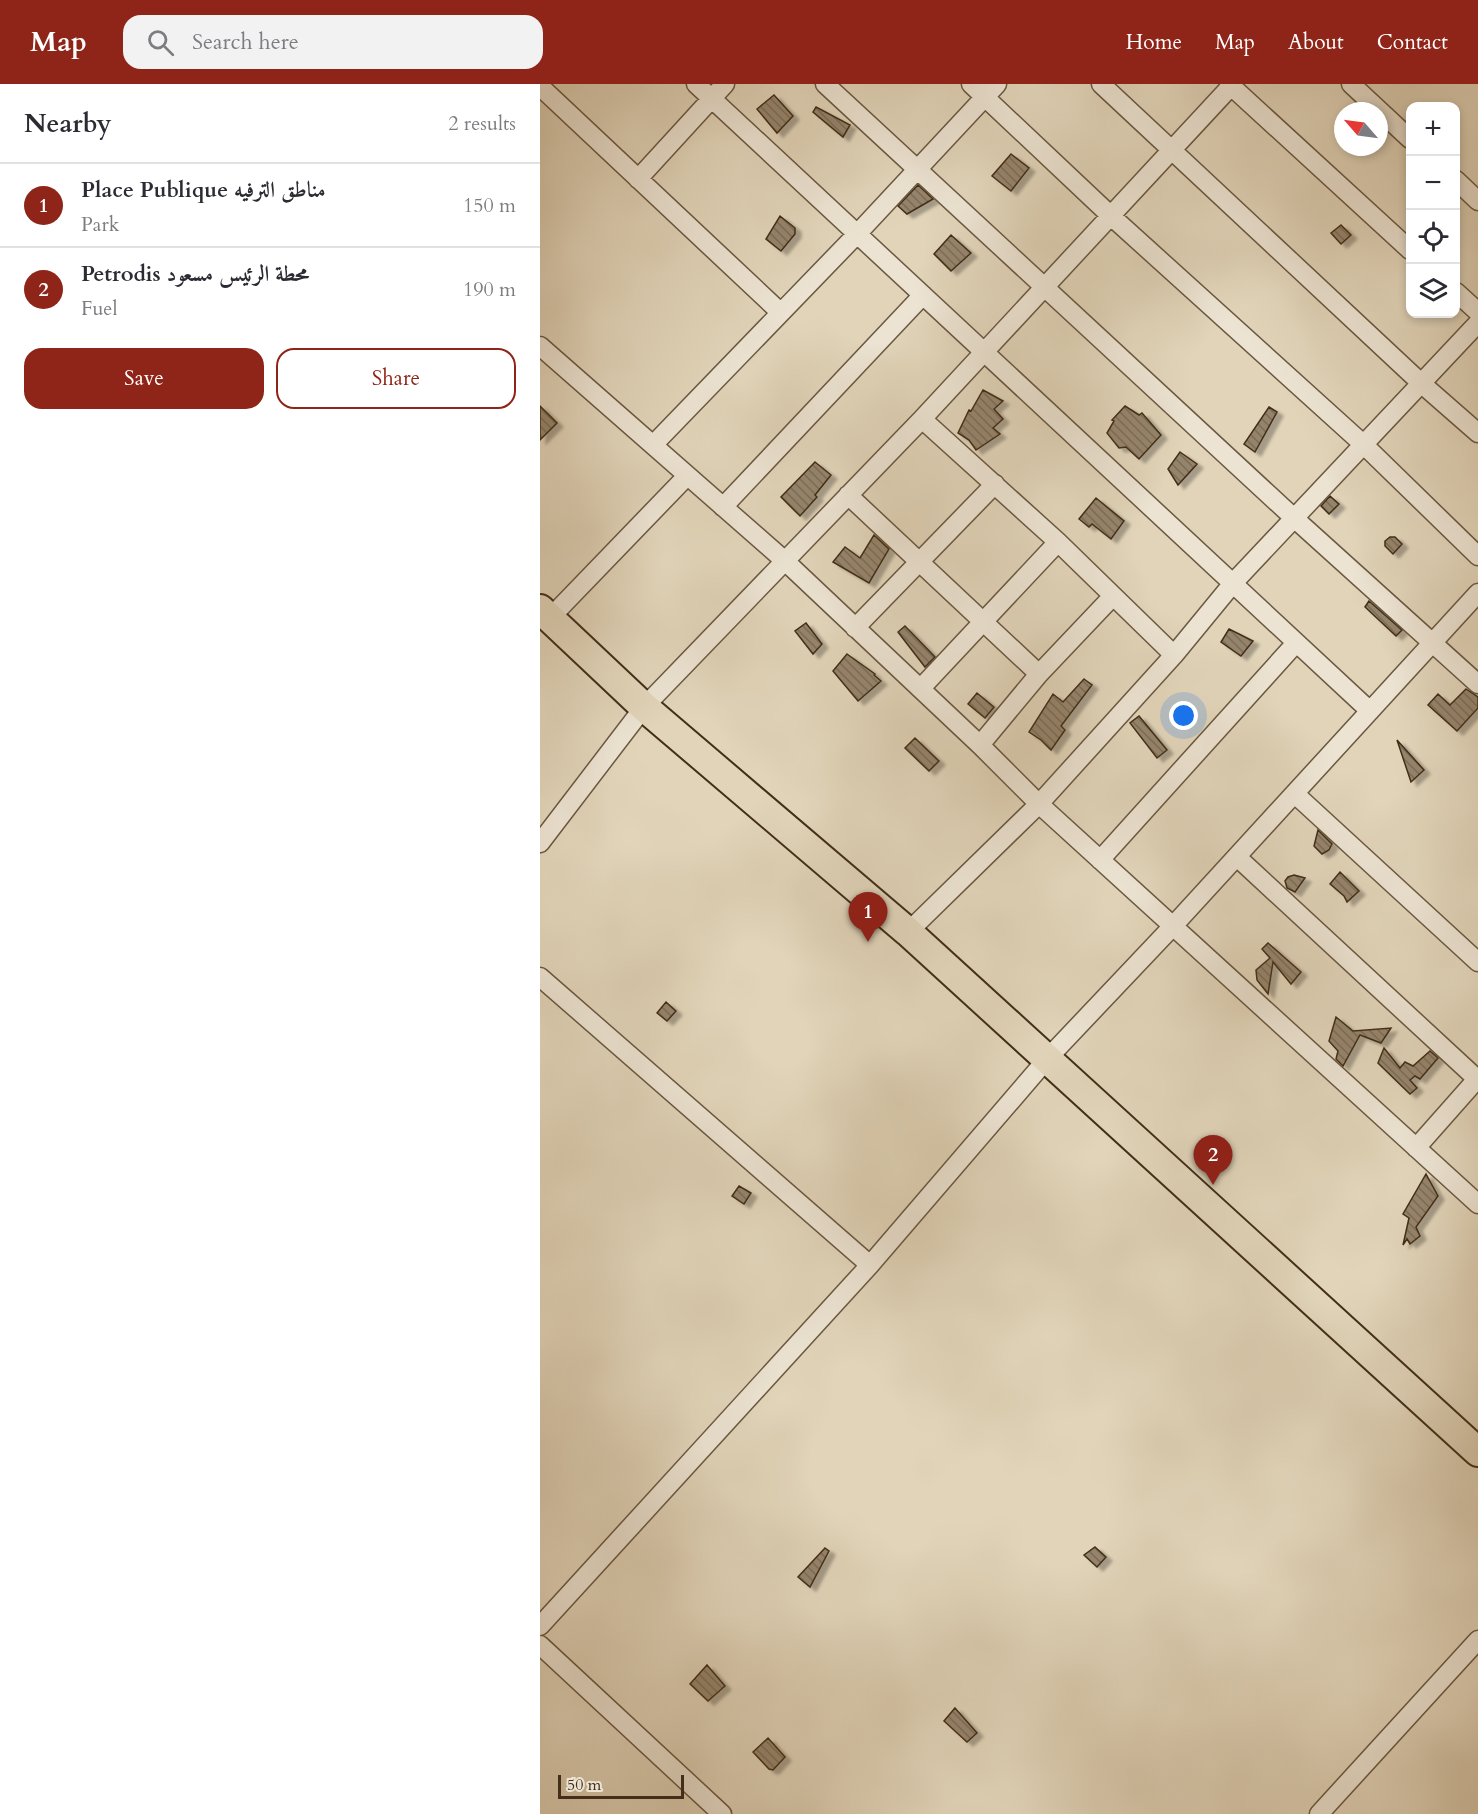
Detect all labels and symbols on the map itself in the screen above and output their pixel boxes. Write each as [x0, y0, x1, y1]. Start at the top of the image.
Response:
north arrow [1334, 102, 1388, 156]
your location [1169, 701, 1198, 730]
pin: 1 [848, 892, 888, 942]
pin: 2 [1194, 1136, 1232, 1185]
scale bar [558, 1772, 684, 1800]

